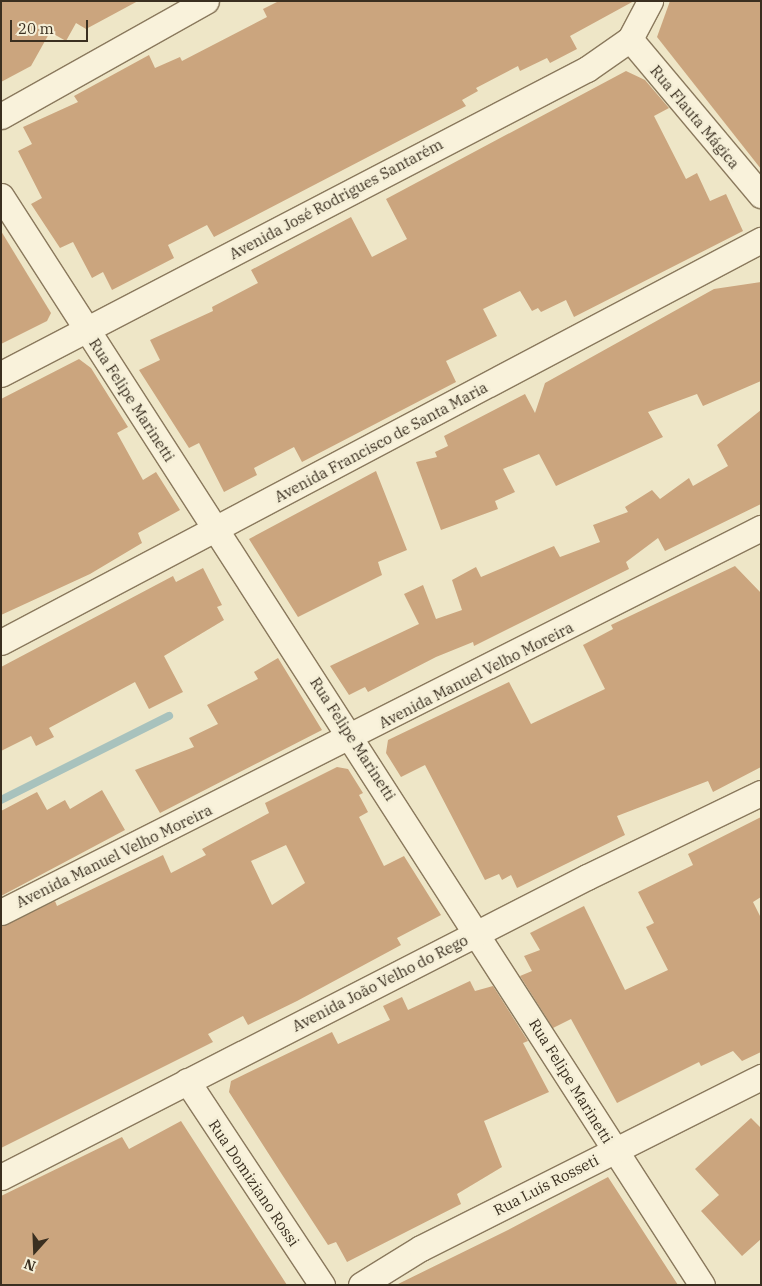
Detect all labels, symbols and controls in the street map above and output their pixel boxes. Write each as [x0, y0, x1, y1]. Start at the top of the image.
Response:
scale bar [12, 10, 90, 42]
text: 20 m [18, 19, 54, 38]
street label: Rua Flauta Mágica [647, 62, 743, 172]
street label: Avenida José Rodrigues Santarém [226, 135, 446, 263]
street label: Rua Felipe Marinetti [85, 335, 179, 465]
street label: Avenida Francisco de Santa Maria [271, 378, 491, 506]
street label: Avenida Manuel Velho Moreira [376, 618, 576, 732]
street label: Rua Felipe Marinetti [306, 674, 400, 804]
street label: Avenida Manuel Velho Moreira [13, 801, 215, 911]
street label: Avenida João Velho do Rego [289, 931, 471, 1035]
street label: Rua Felipe Marinetti [525, 1015, 617, 1147]
street label: Rua Domiziano Rossi [205, 1116, 303, 1250]
street label: Rua Luís Rosseti [490, 1151, 602, 1219]
north arrow [10, 1226, 60, 1276]
text: N [22, 1255, 38, 1275]

